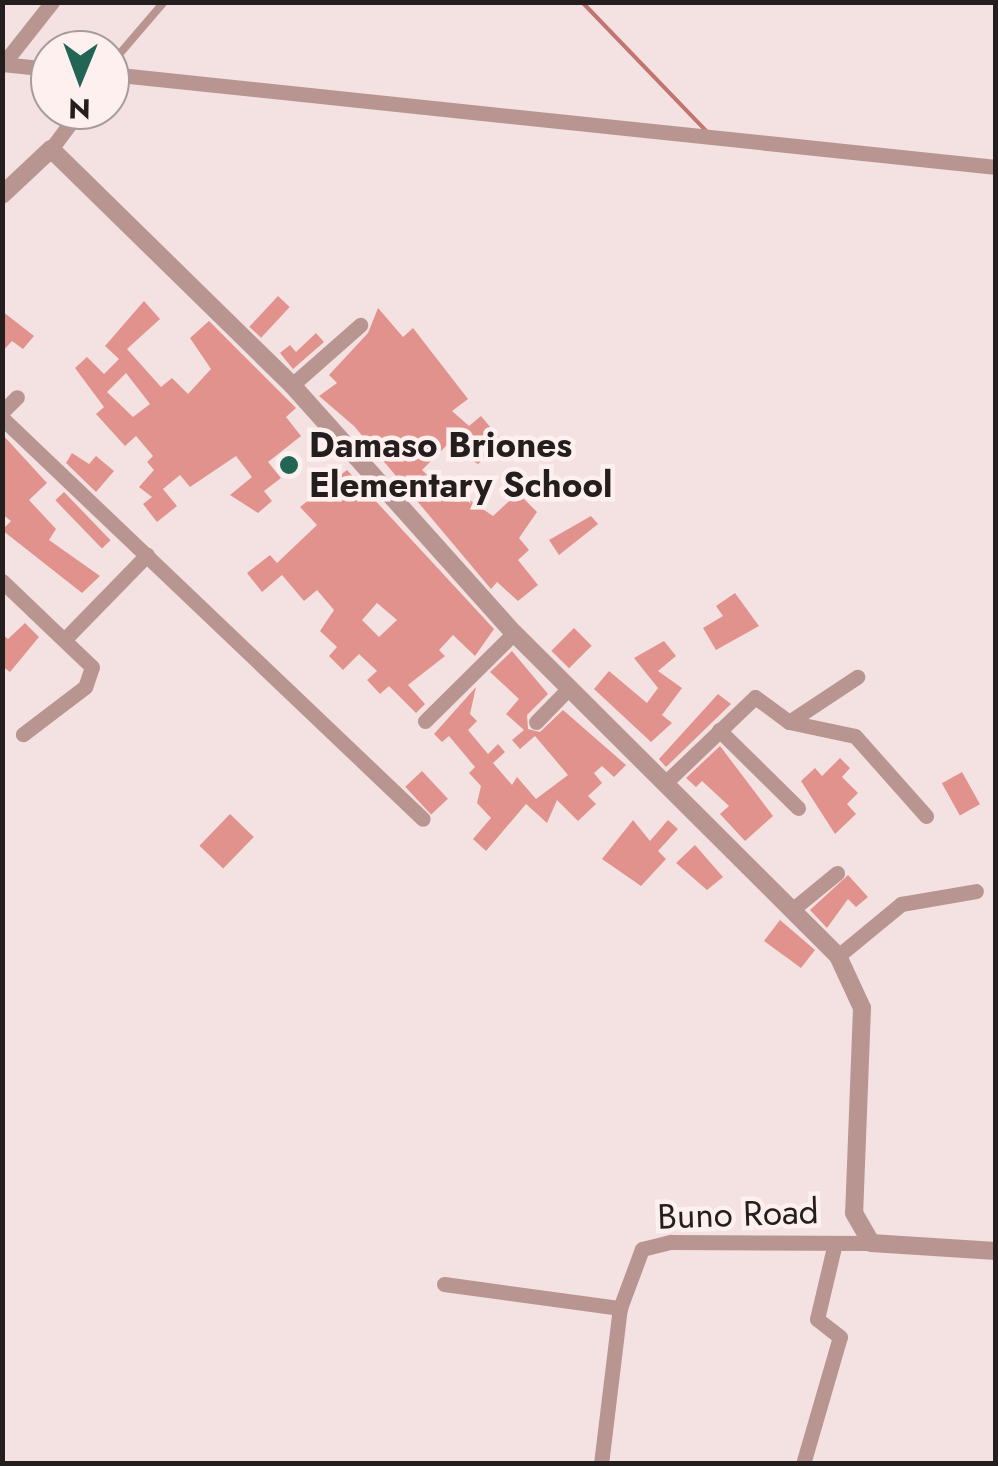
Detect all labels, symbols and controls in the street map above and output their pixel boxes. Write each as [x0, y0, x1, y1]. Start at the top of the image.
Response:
north arrow [30, 30, 130, 130]
text: N [68, 88, 91, 129]
place label: Damaso Briones Elementary School [309, 424, 612, 506]
marker: Damaso Briones Elementary School [278, 454, 300, 476]
street label: Buno Road [657, 1190, 819, 1238]

